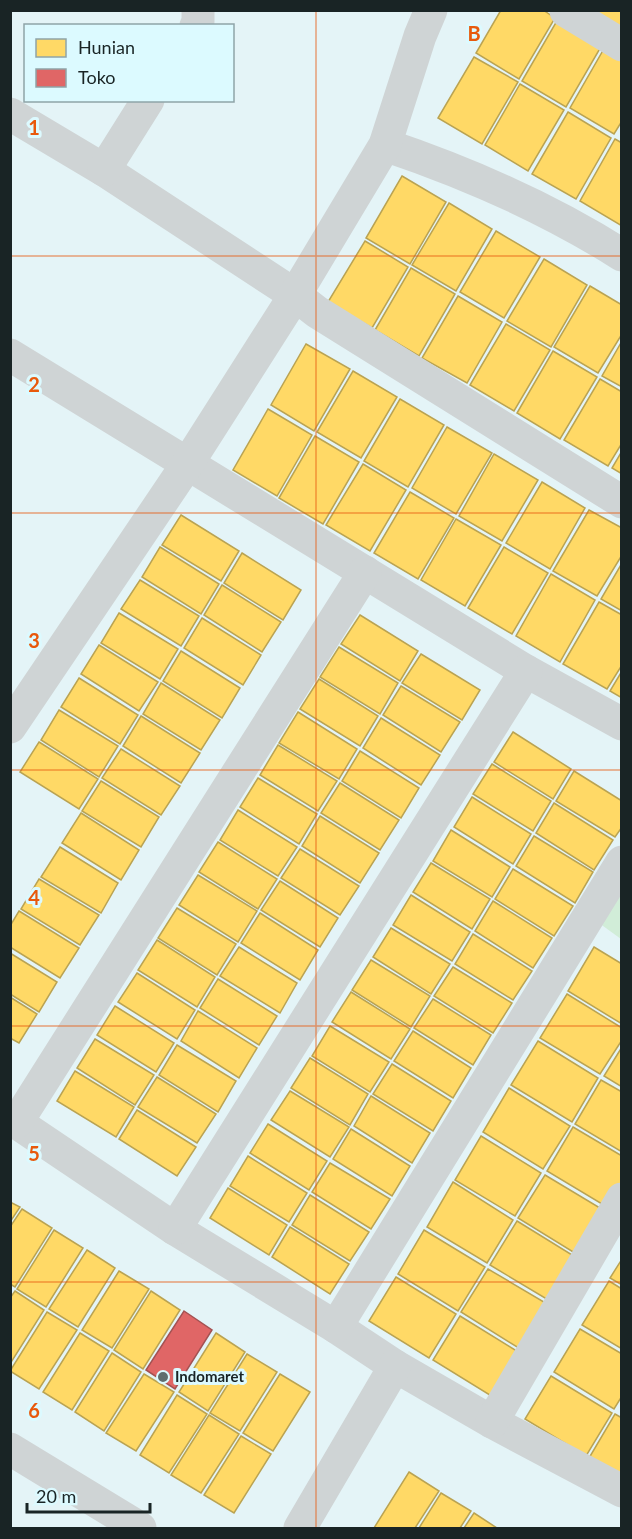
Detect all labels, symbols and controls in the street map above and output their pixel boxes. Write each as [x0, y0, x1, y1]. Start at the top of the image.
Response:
text: B [467, 21, 481, 45]
legend [24, 24, 234, 102]
text: Hunian [78, 36, 135, 58]
text: Toko [78, 66, 115, 88]
text: 1 [28, 115, 40, 139]
text: 2 [28, 372, 40, 396]
text: 3 [28, 628, 40, 652]
text: 4 [28, 885, 40, 909]
text: 5 [28, 1141, 40, 1165]
place label: Indomaret [175, 1367, 244, 1385]
marker: Indomaret [156, 1370, 170, 1384]
text: 6 [28, 1398, 40, 1422]
scale bar [27, 1476, 150, 1514]
text: 20 m [36, 1485, 76, 1507]

